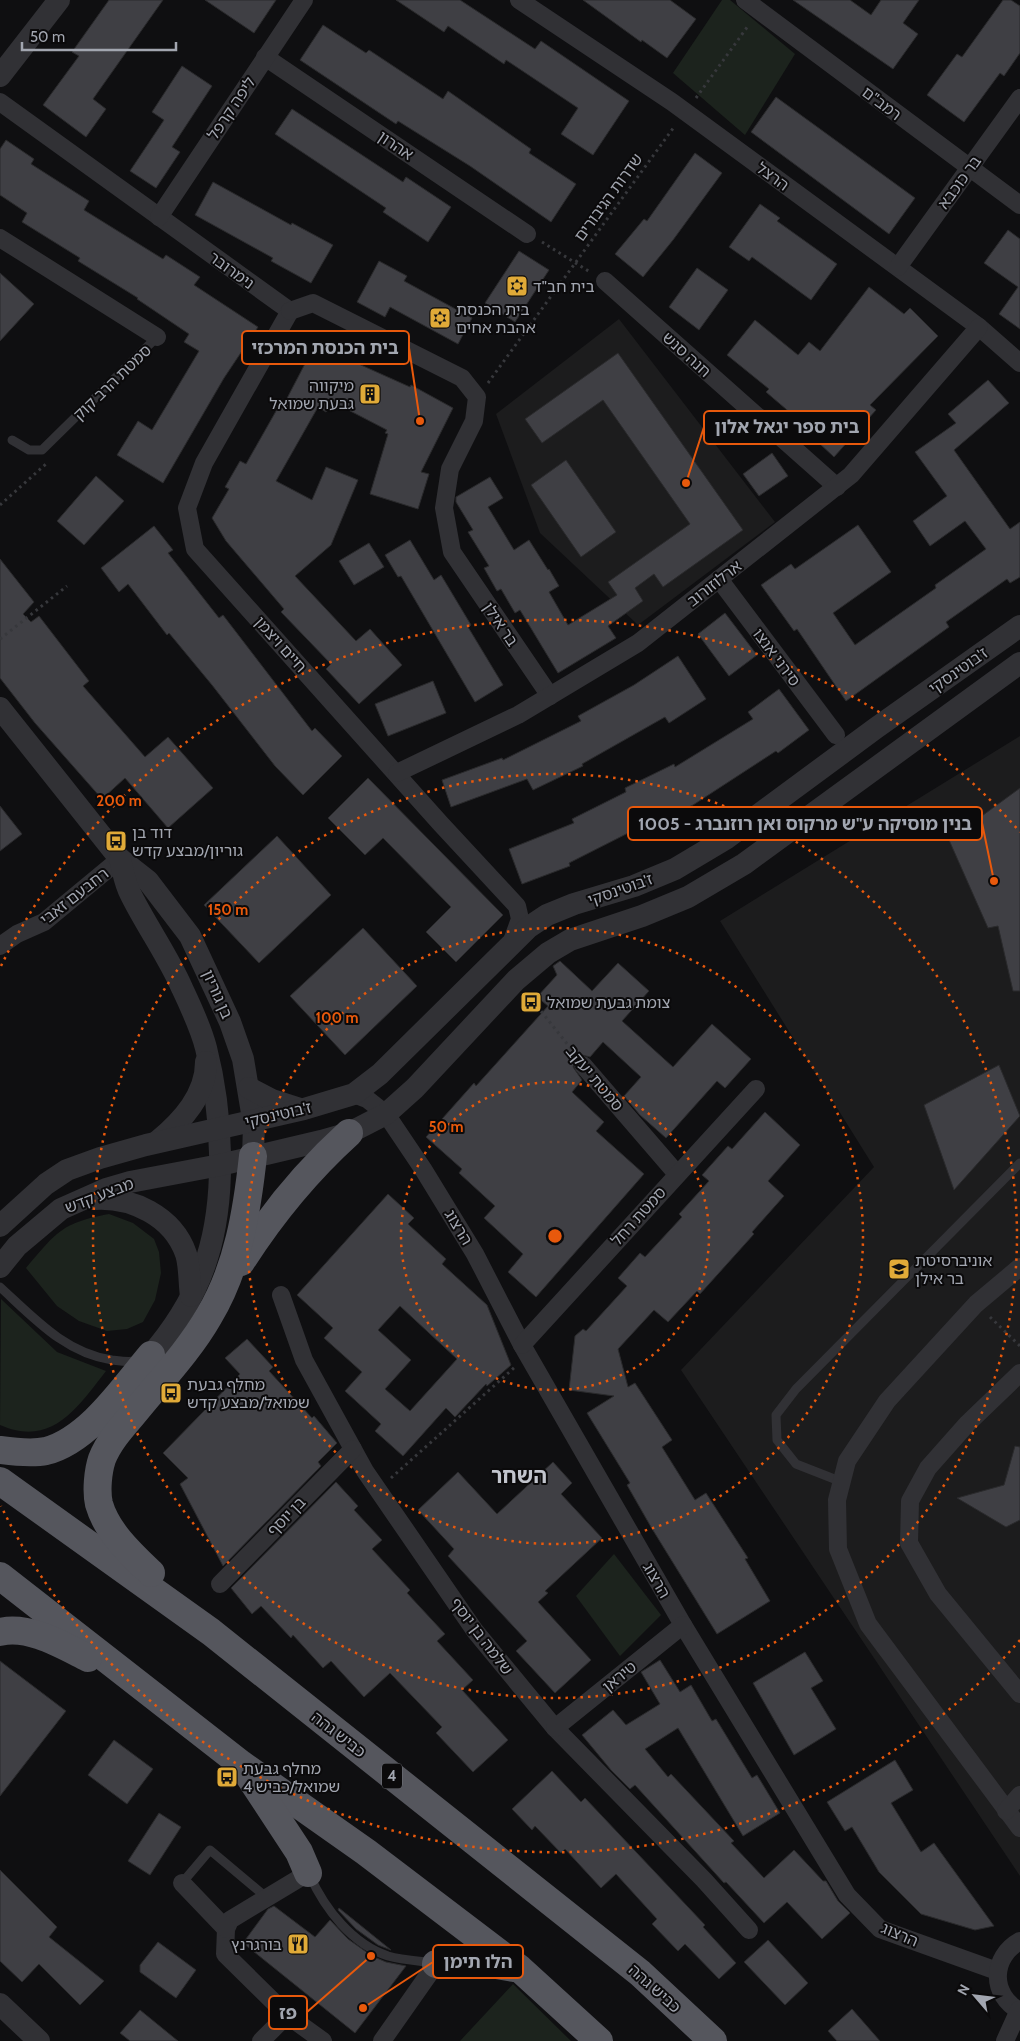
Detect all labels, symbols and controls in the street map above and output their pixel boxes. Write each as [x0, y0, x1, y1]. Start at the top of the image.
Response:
scale bar [22, 20, 176, 52]
text: 50 m [30, 28, 65, 46]
street label: ליפה קרפל [203, 73, 259, 143]
street label: רמב"ם [858, 83, 905, 124]
street label: אהרון [374, 127, 417, 164]
street label: שדרות הגיבורים [570, 150, 647, 245]
street label: בר כוכבא [934, 152, 985, 213]
street label: הרצל [753, 158, 793, 195]
street label: נימרובר [205, 248, 258, 293]
synagogue icon: בית חב"ד [505, 274, 529, 298]
place label: בית חב"ד [533, 277, 595, 296]
place label: בית הכנסת אהבת אחים [456, 300, 536, 337]
synagogue icon: בית הכנסת אהבת אחים [428, 306, 452, 330]
street label: חנה סנש [659, 328, 715, 381]
callout: בית הכנסת המרכזי [242, 331, 409, 364]
text: בית הכנסת המרכזי [251, 337, 399, 359]
street label: סמטת הרב קוק [69, 340, 155, 424]
place label: מיקווה גבעת שמואל [269, 376, 354, 413]
building icon: מיקווה גבעת שמואל [358, 382, 382, 406]
callout: בית ספר יגאל אלון [704, 411, 869, 444]
text: בית ספר יגאל אלון [715, 416, 860, 438]
street label: ארלוזורוב [683, 556, 745, 611]
street label: בר אילן [479, 599, 522, 650]
street label: חיים ויצמן [251, 613, 311, 676]
street label: סירני אנצו [749, 625, 804, 690]
street label: ז'בוטינסקי [925, 643, 991, 698]
text: 200 m [96, 792, 142, 810]
callout: 1005 - בנין מוסיקה ע"ש מרקוס ואן רוזנברג [628, 807, 982, 840]
text: 1005 - בנין מוסיקה ע"ש מרקוס ואן רוזנברג [638, 813, 972, 835]
place label: דוד בן גוריון/מבצע קדש [132, 823, 243, 860]
bus stop icon: דוד בן גוריון/מבצע קדש [104, 829, 128, 853]
street label: רחבעם זאבי [36, 864, 112, 929]
street label: ז'בוטינסקי [585, 869, 655, 909]
text: 150 m [208, 901, 248, 919]
street label: בן גוריון [198, 967, 237, 1022]
bus stop icon: צומת גבעת שמואל [519, 990, 543, 1014]
place label: צומת גבעת שמואל [547, 993, 671, 1012]
text: 100 m [315, 1009, 359, 1027]
street label: סמטת יעקב [562, 1042, 627, 1115]
street label: ז'בוטינסקי [243, 1098, 313, 1131]
text: 50 m [428, 1118, 464, 1136]
street label: מבצע קדש [62, 1174, 136, 1217]
street label: סמטת רחל [607, 1183, 670, 1250]
street label: הרצוג [441, 1206, 477, 1248]
centre of rings [546, 1227, 564, 1245]
place label: אוניברסיטת בר אילן [915, 1251, 992, 1288]
school or university icon: אוניברסיטת בר אילן [887, 1257, 911, 1281]
place label: מחלף גבעת שמואל/מבצע קדש [187, 1375, 310, 1412]
bus stop icon: מחלף גבעת שמואל/מבצע קדש [159, 1381, 183, 1405]
district label: השחר [491, 1463, 547, 1488]
street label: בן יוסף [263, 1493, 310, 1540]
street label: הרצוג [639, 1559, 674, 1602]
street label: שלמה בן יוסף [447, 1594, 517, 1679]
street label: טיראן [598, 1657, 640, 1696]
street label: כביש גהה [308, 1707, 370, 1761]
place label: מחלף גבעת שמואל/כביש 4 [243, 1759, 340, 1796]
road number: 4 [382, 1764, 402, 1788]
bus stop icon: מחלף גבעת שמואל/כביש 4 [215, 1765, 239, 1789]
street label: הרצוג [879, 1918, 921, 1951]
restaurant icon: בורגרנץ [286, 1932, 310, 1956]
place label: בורגרנץ [231, 1935, 282, 1954]
callout: הלו תימן [433, 1945, 523, 1978]
text: הלו תימן [443, 1951, 513, 1973]
street label: כביש גהה [625, 1960, 685, 2017]
north arrow [950, 1971, 1000, 2021]
text: N [953, 1981, 974, 1998]
callout: פז [269, 1996, 307, 2029]
text: פז [279, 2002, 297, 2024]

